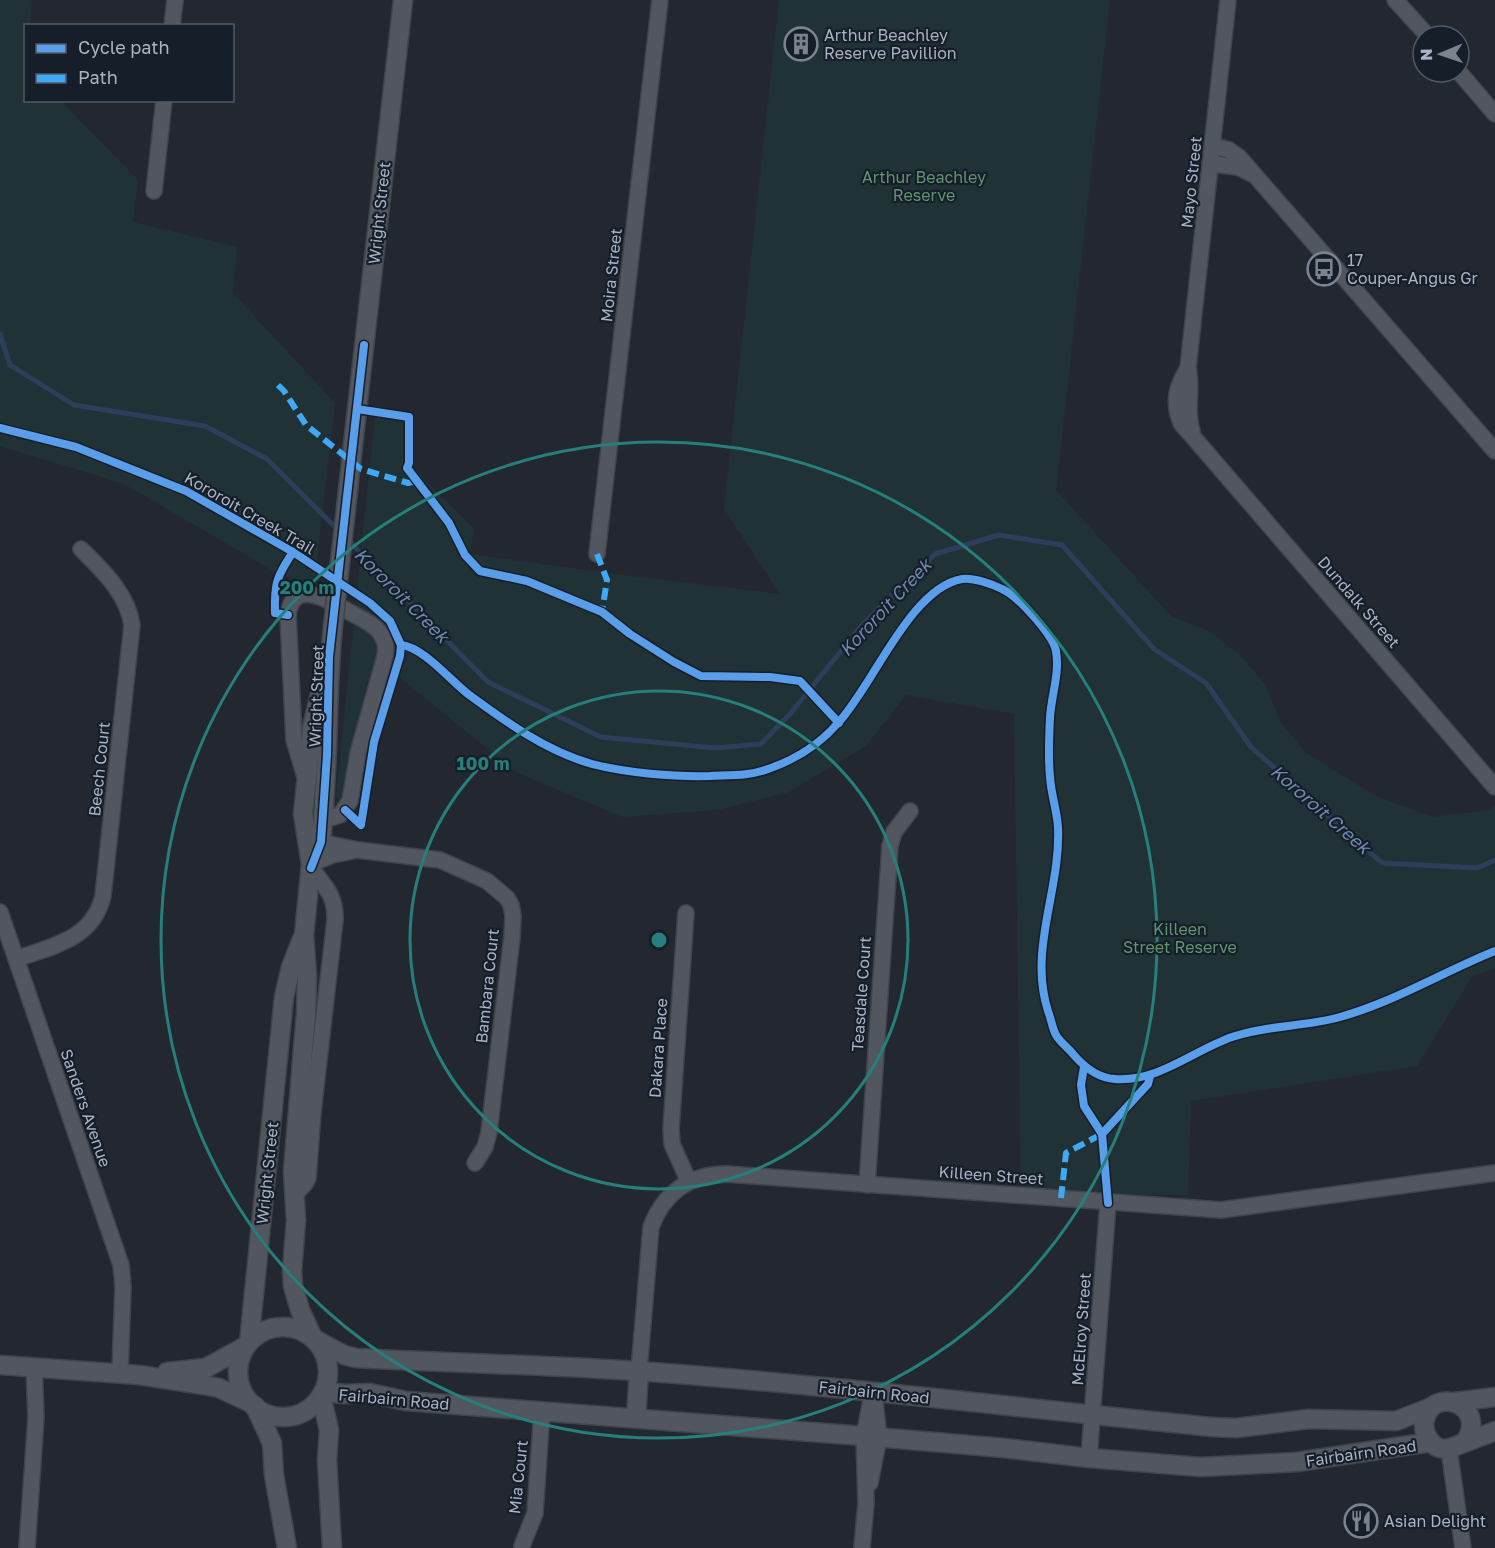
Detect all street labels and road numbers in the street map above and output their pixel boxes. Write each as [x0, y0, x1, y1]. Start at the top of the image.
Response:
street label: Mayo Street [1176, 135, 1206, 229]
street label: Wright Street [364, 161, 394, 265]
street label: Moira Street [596, 227, 626, 323]
street label: Kororoit Creek Trail [181, 467, 319, 559]
street label: Dundalk Street [1314, 552, 1404, 652]
street label: Wright Street [304, 644, 328, 748]
street label: Beech Court [84, 721, 114, 817]
street label: Bambara Court [471, 928, 503, 1044]
street label: Teasdale Court [847, 936, 875, 1052]
street label: Dakara Place [645, 997, 671, 1099]
street label: Sanders Avenue [56, 1046, 116, 1170]
street label: Wright Street [252, 1121, 282, 1225]
street label: Killeen Street [938, 1161, 1044, 1189]
street label: McElroy Street [1067, 1272, 1095, 1386]
street label: Fairbairn Road [818, 1376, 930, 1408]
street label: Fairbairn Road [338, 1384, 450, 1414]
street label: Fairbairn Road [1305, 1435, 1417, 1471]
street label: Mia Court [504, 1439, 532, 1515]

